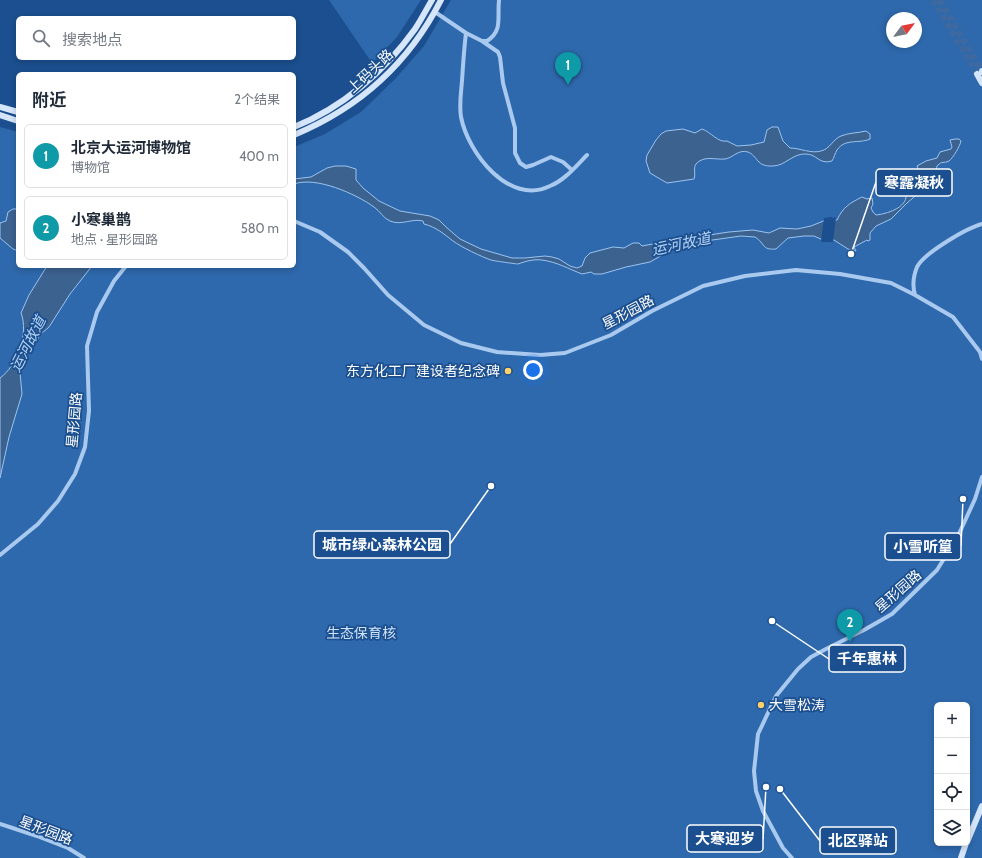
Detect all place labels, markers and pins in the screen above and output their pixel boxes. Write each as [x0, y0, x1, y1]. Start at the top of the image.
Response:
pin: 1 [555, 52, 581, 85]
callout: 寒露凝秋 [876, 169, 952, 196]
place label: 东方化工厂建设者纪念碑 [346, 362, 500, 380]
marker: 东方化工厂建设者纪念碑 [503, 366, 513, 376]
callout: 城市绿心森林公园 [314, 531, 450, 558]
callout: 小雪听篁 [885, 533, 961, 560]
pin: 2 [837, 609, 863, 642]
callout: 千年惠林 [829, 645, 905, 672]
place label: 大雪松涛 [769, 696, 825, 714]
marker: 大雪松涛 [756, 700, 766, 710]
callout: 大寒迎岁 [687, 825, 763, 852]
callout: 北区驿站 [820, 827, 896, 854]

